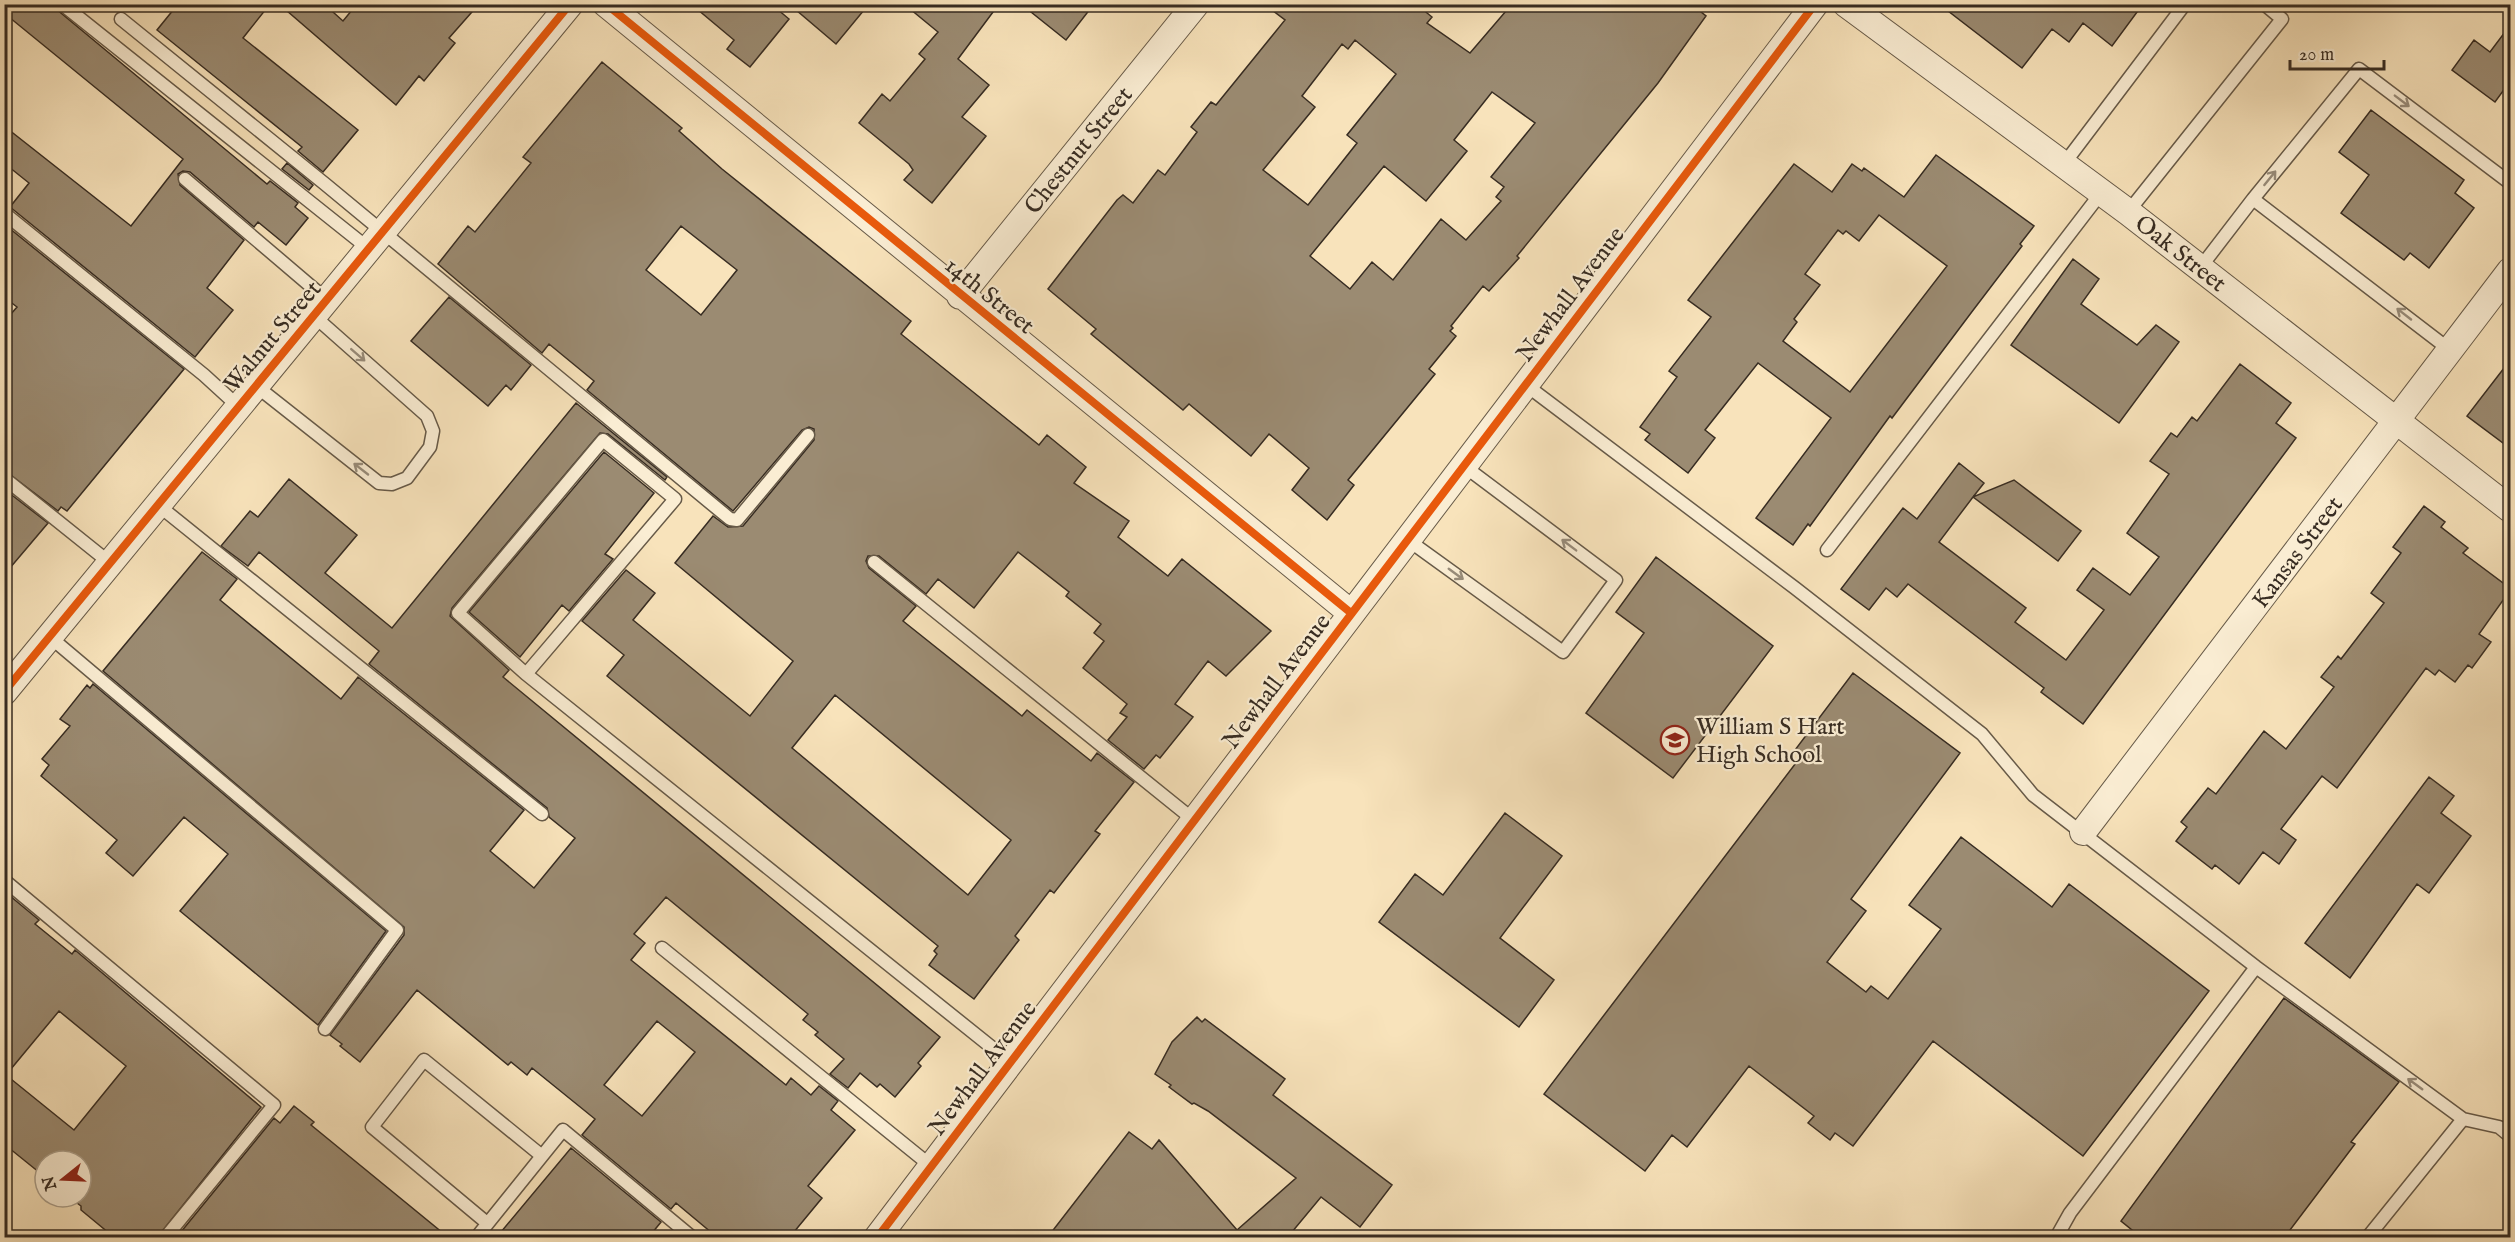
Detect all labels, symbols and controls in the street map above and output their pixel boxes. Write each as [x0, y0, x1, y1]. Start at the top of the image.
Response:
scale bar [2290, 33, 2384, 71]
text: 20 m [2299, 44, 2334, 67]
street label: Chestnut Street [1018, 81, 1140, 221]
one-way arrow [2394, 95, 2410, 107]
one-way arrow [2264, 171, 2277, 187]
street label: Oak Street [2128, 209, 2232, 300]
street label: Newhall Avenue [1510, 221, 1632, 369]
street label: 14th Street [938, 251, 1040, 342]
street label: Walnut Street [217, 275, 329, 399]
one-way arrow [2396, 308, 2412, 321]
one-way arrow [350, 348, 365, 362]
one-way arrow [353, 462, 369, 475]
street label: Kansas Street [2246, 491, 2350, 615]
one-way arrow [1562, 538, 1578, 551]
one-way arrow [1447, 568, 1463, 580]
street label: Newhall Avenue [1216, 608, 1338, 756]
place label: William S Hart High School [1696, 712, 1845, 771]
school or university icon: William S Hart High School [1659, 724, 1691, 756]
street label: Newhall Avenue [922, 995, 1044, 1143]
one-way arrow [2408, 1078, 2424, 1091]
north arrow [33, 1149, 93, 1209]
text: N [39, 1173, 63, 1194]

